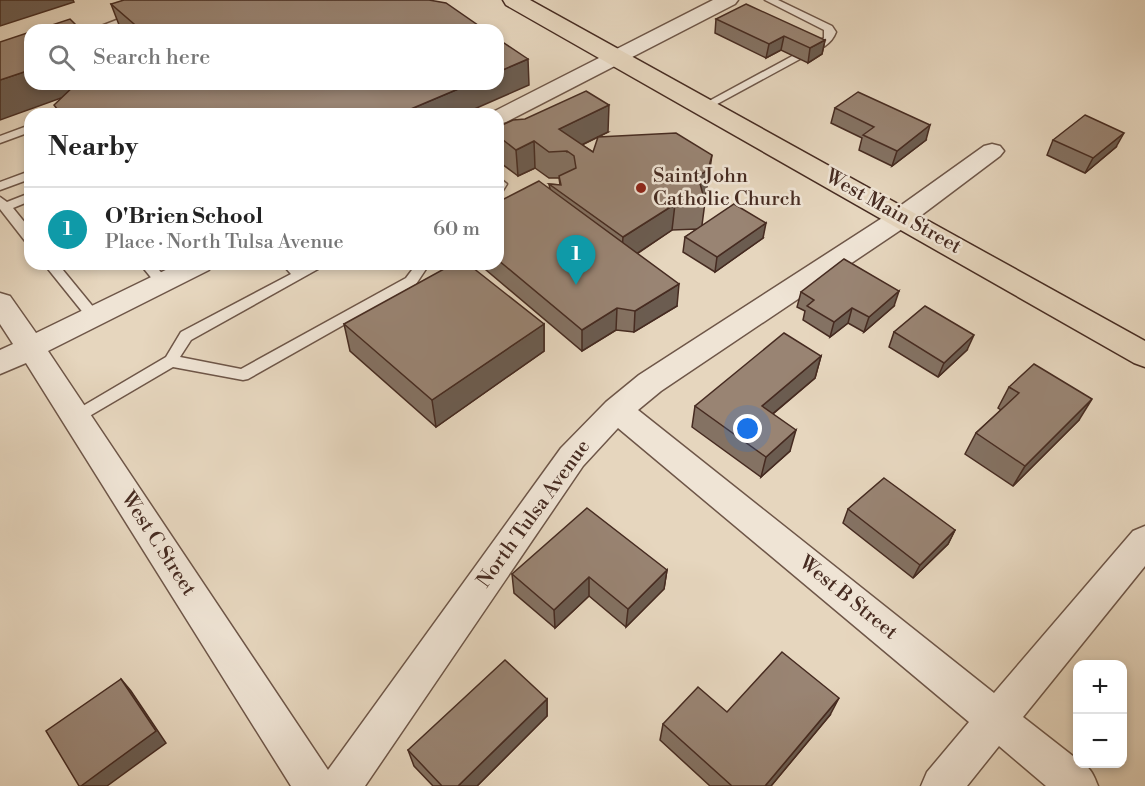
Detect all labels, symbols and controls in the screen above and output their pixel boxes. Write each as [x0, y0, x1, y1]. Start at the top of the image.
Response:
search box [24, 24, 504, 90]
icon: search [45, 41, 78, 74]
text: Search here [93, 44, 210, 71]
text: Nearby [48, 131, 138, 163]
place label: Saint John Catholic Church [653, 164, 801, 212]
street label: West Main Street [820, 164, 965, 260]
marker: Saint John Catholic Church [634, 181, 648, 195]
text: O'Brien School [105, 203, 263, 230]
text: 1 [63, 217, 72, 242]
text: 60 m [433, 217, 480, 242]
text: Place · North Tulsa Avenue [105, 230, 344, 255]
pin: 1 [556, 236, 596, 285]
your location [733, 414, 762, 443]
street label: North Tulsa Avenue [472, 435, 596, 593]
street label: West C Street [114, 486, 201, 601]
street label: West B Street [793, 550, 902, 645]
map controls [1073, 660, 1127, 768]
button: + [1073, 660, 1127, 714]
button: − [1073, 714, 1127, 768]

